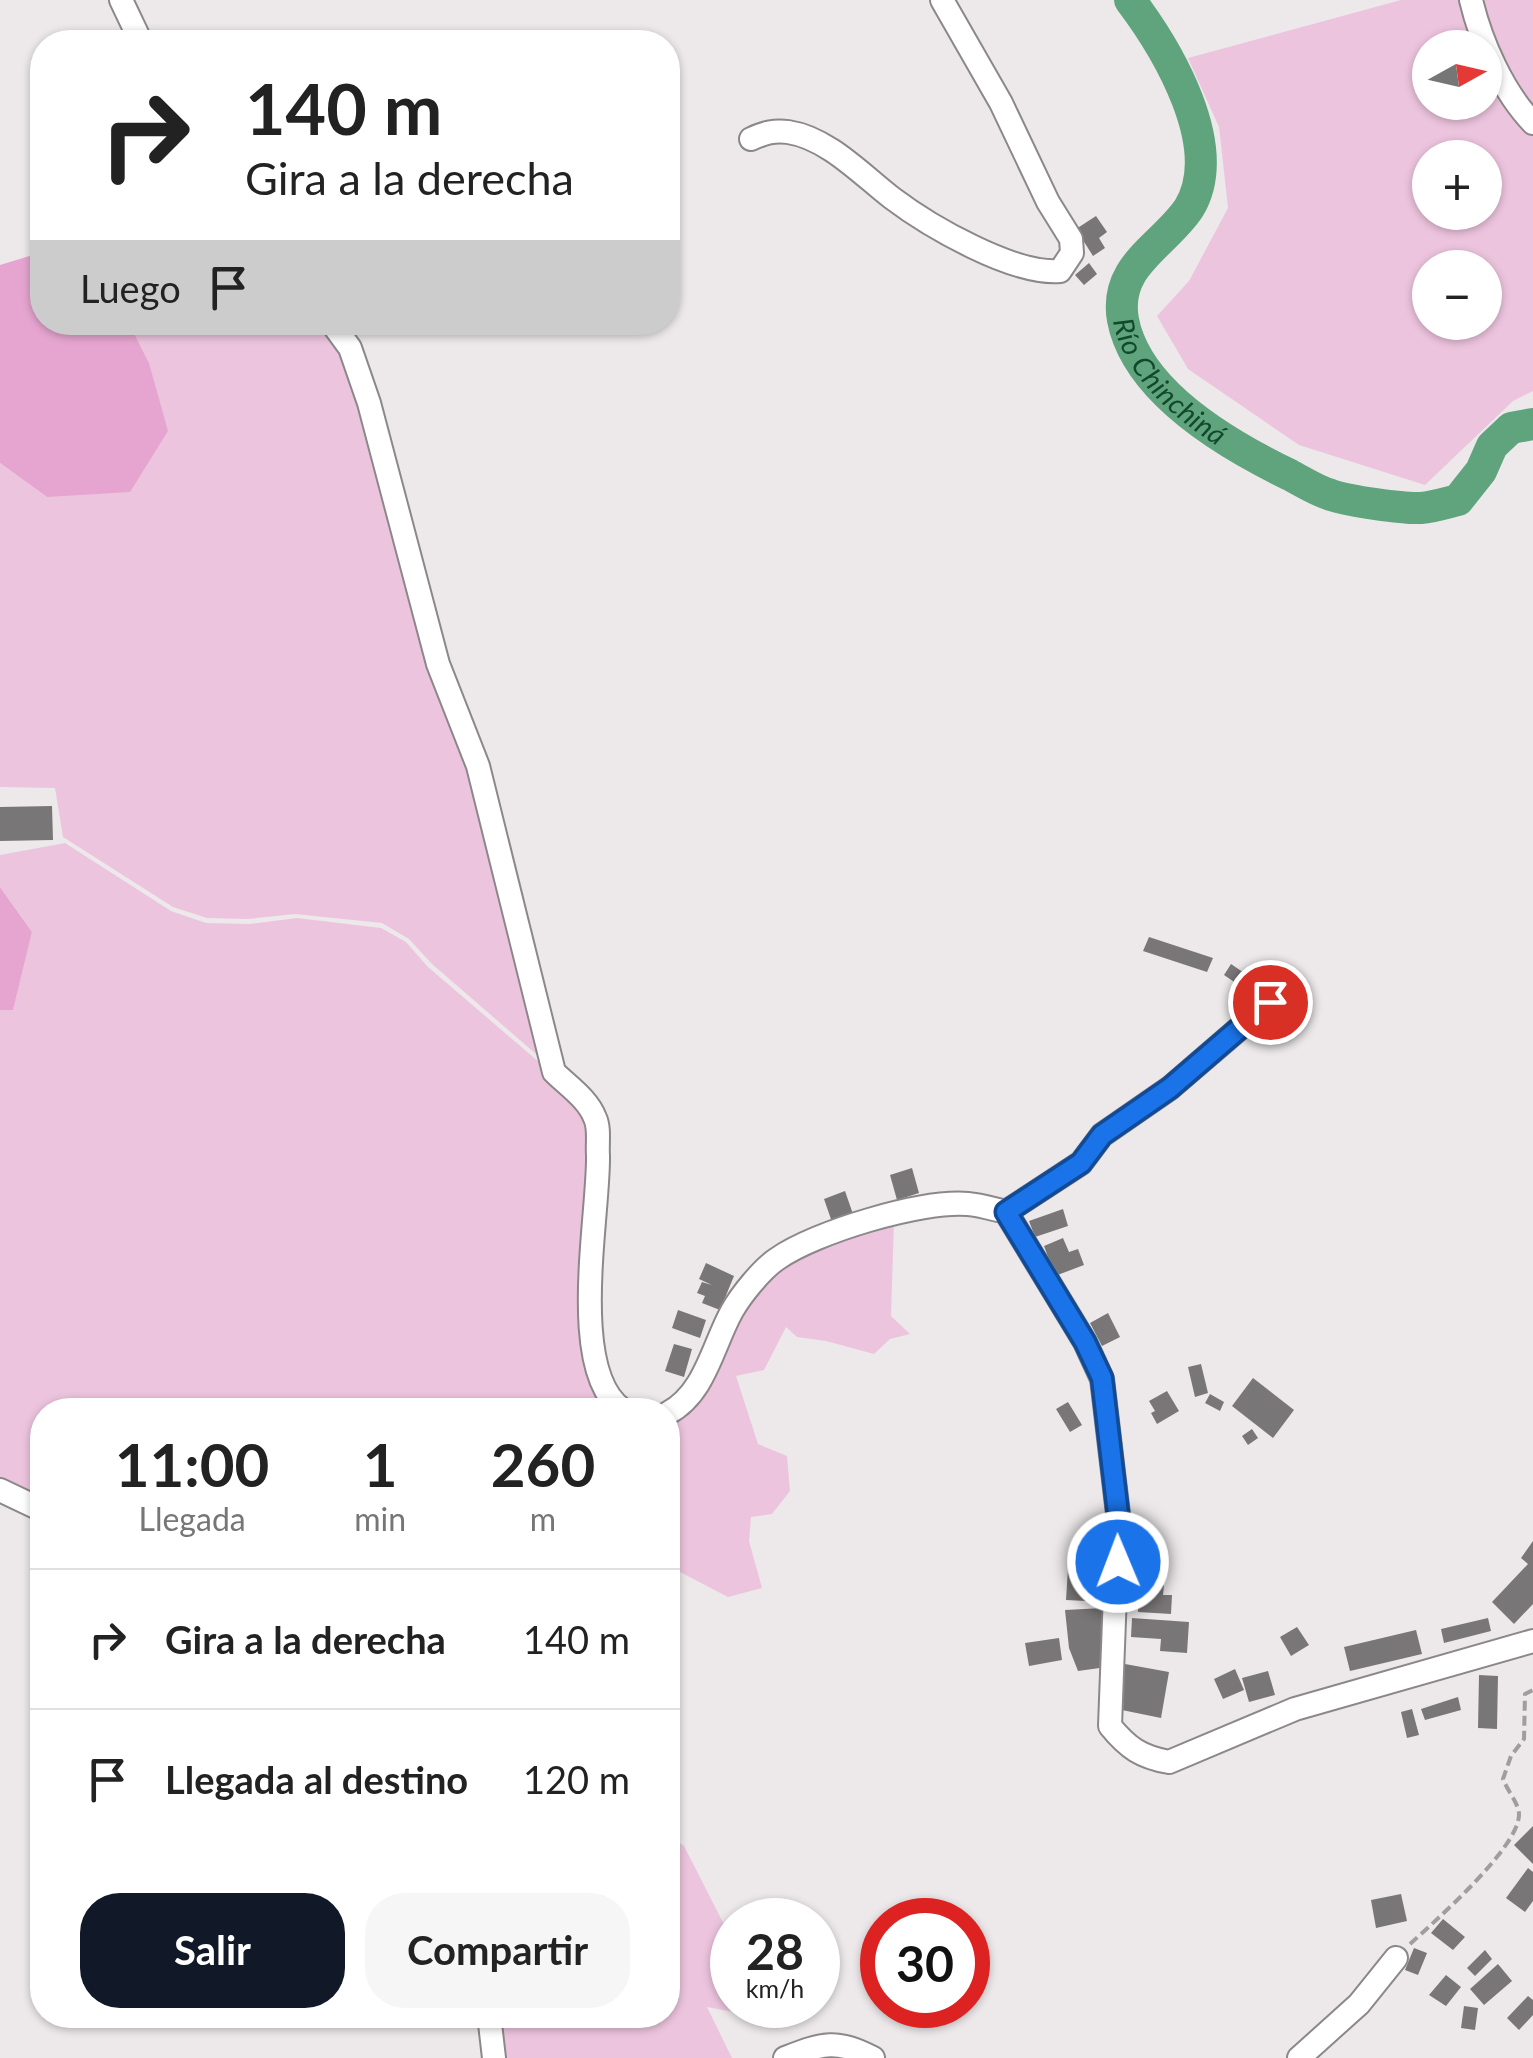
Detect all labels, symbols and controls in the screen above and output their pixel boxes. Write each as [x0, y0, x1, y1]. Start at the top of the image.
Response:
north arrow [1412, 30, 1502, 120]
map controls [1412, 30, 1502, 340]
text: 140 m [245, 66, 442, 150]
icon: right [80, 70, 210, 200]
button: + [1412, 140, 1502, 230]
text: Gira a la derecha [245, 151, 574, 205]
button: − [1412, 250, 1502, 340]
icon: arrive [201, 260, 256, 315]
text: Luego [80, 265, 181, 311]
water label: Río Chinchiná [1107, 314, 1234, 452]
pin [1228, 960, 1313, 1045]
icon: arrive [1243, 975, 1298, 1030]
text: 11:00 [115, 1428, 269, 1500]
text: 1 [363, 1428, 398, 1500]
text: 260 [491, 1428, 595, 1500]
text: Llegada [138, 1499, 246, 1538]
text: min [354, 1499, 406, 1538]
text: m [530, 1499, 556, 1538]
position arrow [1066, 1510, 1170, 1614]
icon: right [80, 1612, 135, 1667]
text: Gira a la derecha [165, 1616, 446, 1662]
text: 140 m [523, 1616, 630, 1662]
icon: arrive [80, 1752, 135, 1807]
text: Llegada al destino [165, 1756, 468, 1802]
text: 120 m [523, 1756, 630, 1802]
button: Salir [80, 1893, 345, 2008]
button: Compartir [365, 1893, 630, 2008]
speed limit sign: 30 [860, 1898, 990, 2028]
text: 28 [746, 1921, 804, 1981]
text: km/h [746, 1973, 804, 2003]

